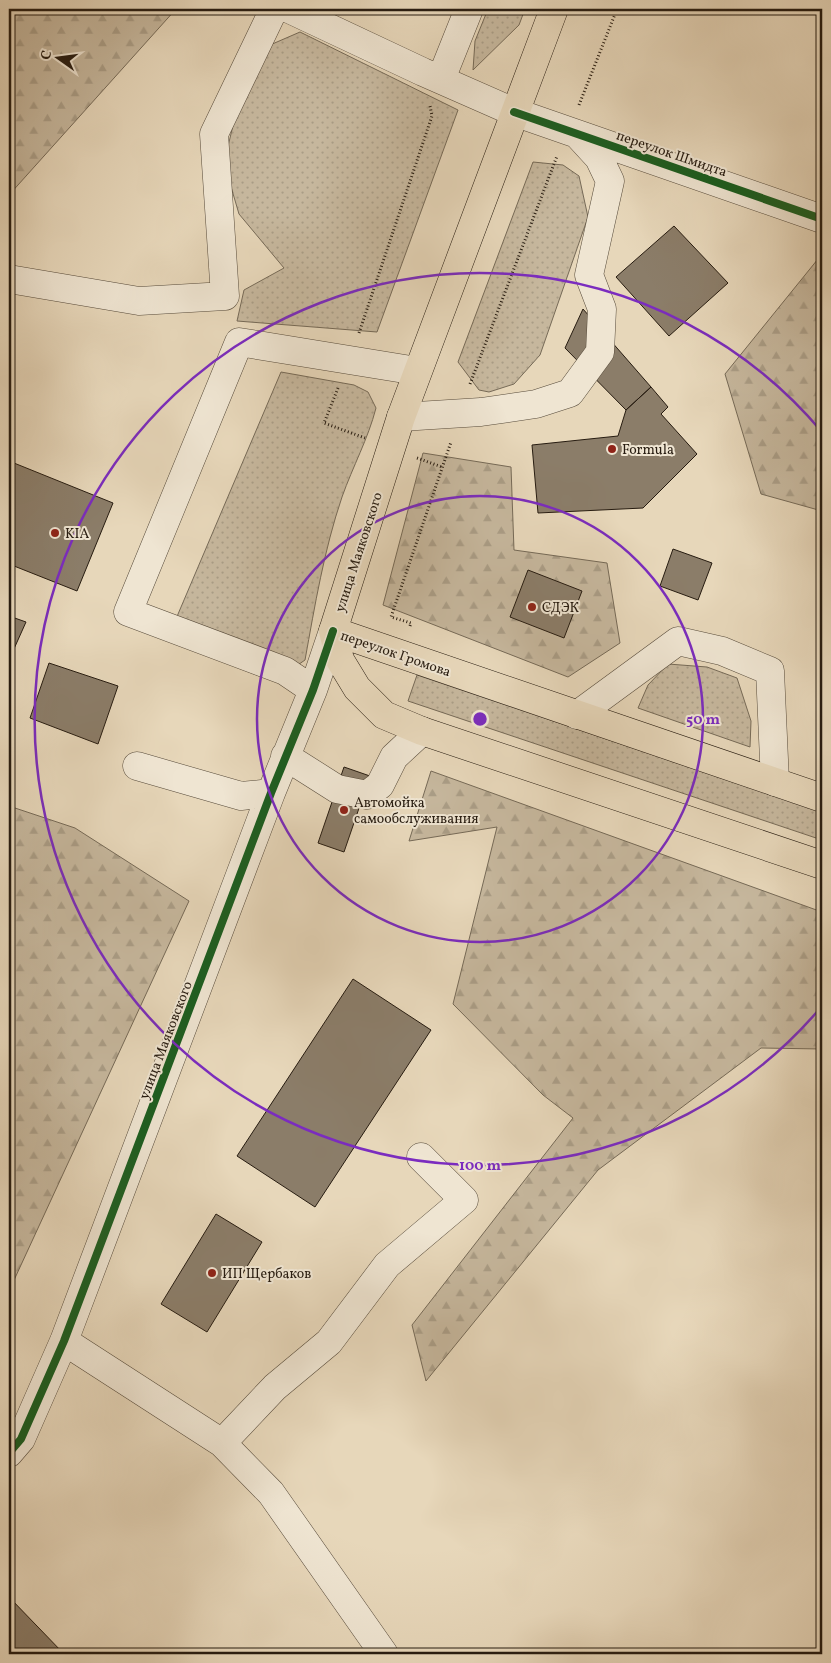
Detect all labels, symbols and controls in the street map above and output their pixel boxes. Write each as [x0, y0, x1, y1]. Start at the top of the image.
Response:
north arrow [32, 32, 82, 82]
text: С [37, 49, 57, 62]
street label: переулок Шмидта [614, 127, 729, 182]
place label: Formula [622, 441, 674, 460]
marker: Formula [606, 443, 618, 455]
street label: улица Маяковского [331, 490, 388, 615]
place label: KIA [65, 525, 89, 544]
marker: KIA [49, 527, 61, 539]
place label: СДЭК [542, 599, 580, 618]
marker: СДЭК [526, 601, 538, 613]
street label: переулок Громова [338, 627, 453, 682]
centre of rings [471, 710, 489, 728]
text: 50 m [686, 710, 720, 731]
place label: Автомойка самообслуживания [354, 794, 479, 829]
marker: Автомойка самообслуживания [338, 804, 350, 816]
street label: улица Маяковского [135, 979, 198, 1102]
text: 100 m [459, 1156, 502, 1177]
place label: ИП Щербаков [222, 1265, 311, 1284]
marker: ИП Щербаков [206, 1267, 218, 1279]

